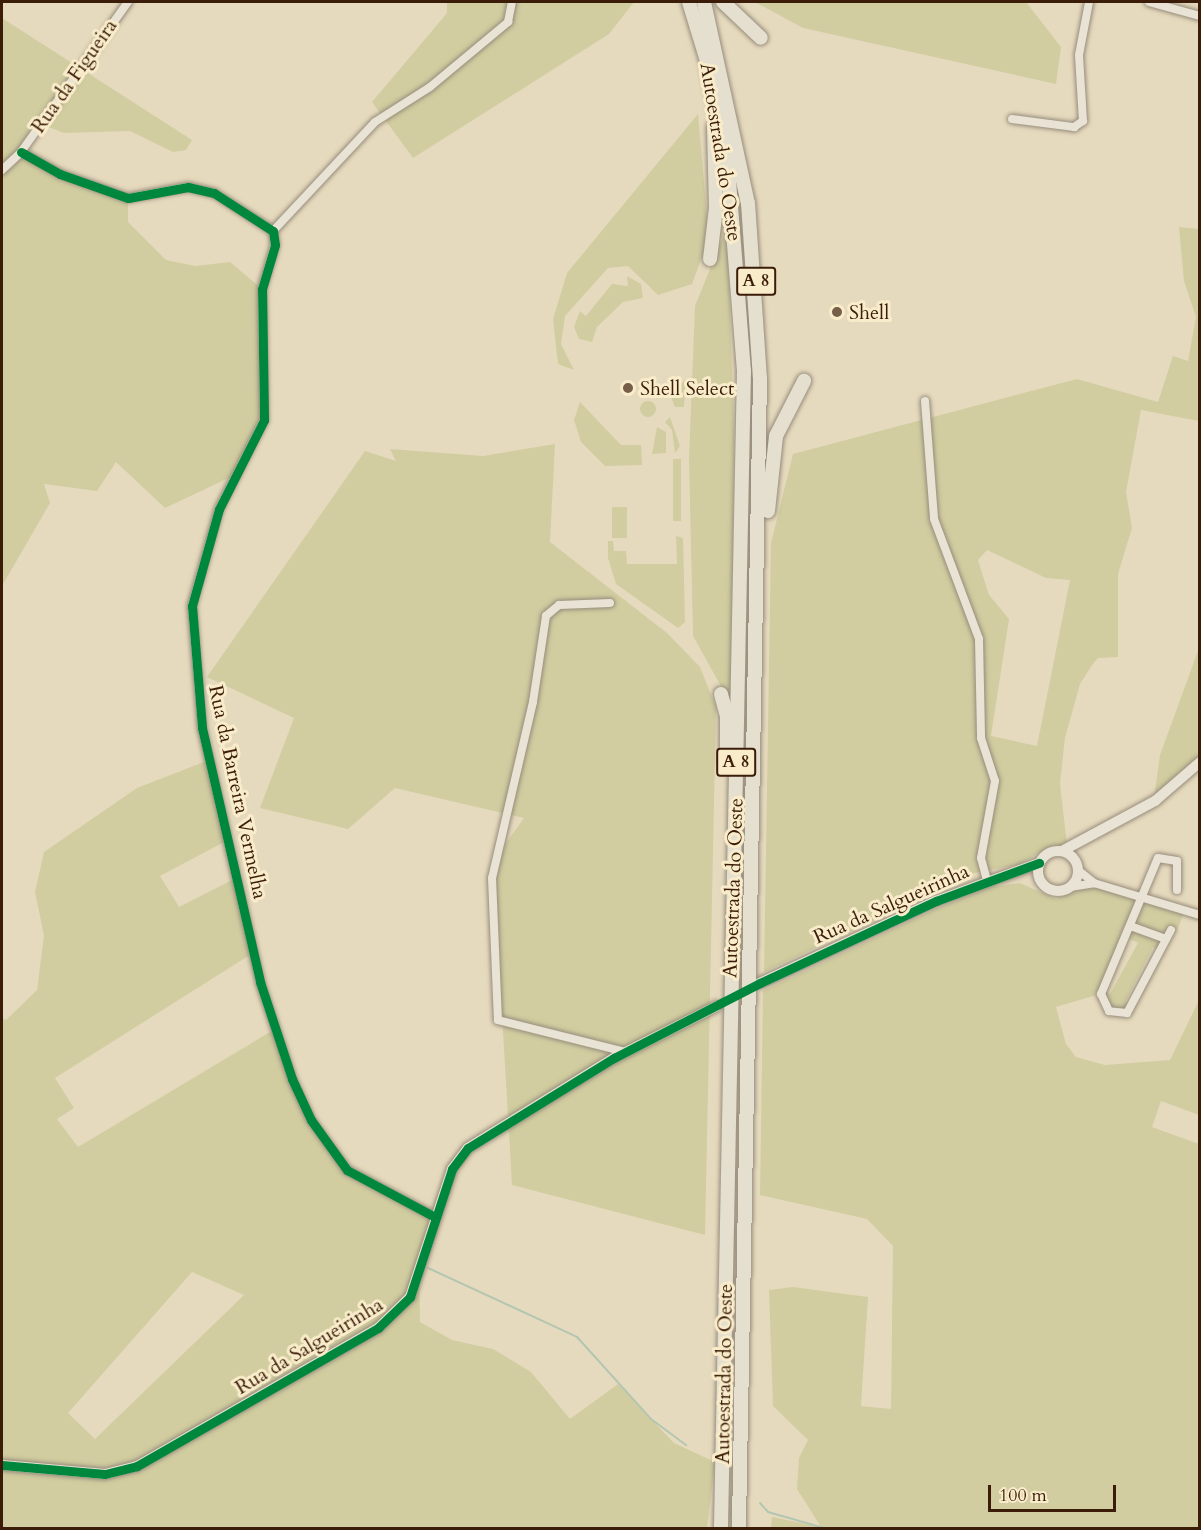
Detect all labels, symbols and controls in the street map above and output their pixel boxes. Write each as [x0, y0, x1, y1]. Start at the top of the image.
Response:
street label: Rua da Figueira [26, 14, 122, 138]
street label: Autoestrada do Oeste [695, 61, 747, 243]
road number: A 8 [735, 266, 777, 296]
place label: Shell [849, 300, 889, 324]
marker: Shell [830, 305, 844, 319]
place label: Shell Select [640, 376, 734, 400]
marker: Shell Select [621, 381, 635, 395]
street label: Rua da Barreira Vermelha [204, 683, 272, 901]
road number: A 8 [715, 747, 757, 777]
street label: Autoestrada do Oeste [718, 797, 748, 979]
street label: Rua da Salgueirinha [809, 859, 973, 949]
street label: Autoestrada do Oeste [710, 1284, 738, 1464]
street label: Rua da Salgueirinha [231, 1292, 387, 1400]
scale bar [991, 1473, 1118, 1511]
text: 100 m [999, 1483, 1047, 1508]

